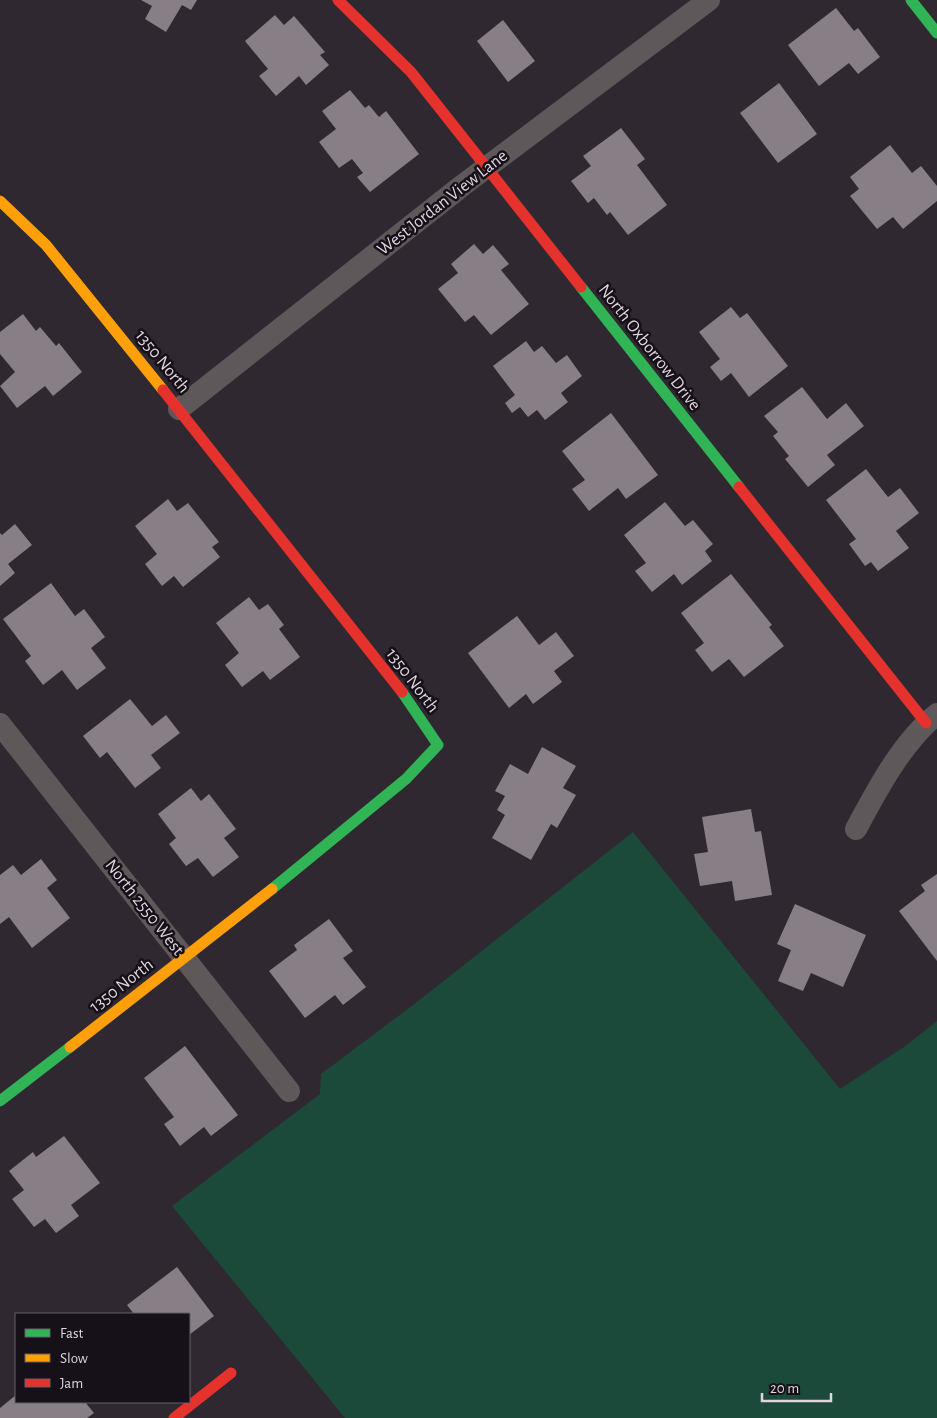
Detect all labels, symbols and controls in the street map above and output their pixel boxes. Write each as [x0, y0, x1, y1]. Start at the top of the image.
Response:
street label: West Jordan View Lane [374, 147, 511, 259]
street label: North Oxborrow Drive [595, 281, 704, 414]
street label: 1350 North [132, 327, 193, 396]
street label: 1350 North [382, 645, 442, 716]
street label: North 2550 West [101, 856, 187, 959]
street label: 1350 North [86, 956, 157, 1016]
legend [15, 1313, 190, 1403]
text: Fast [60, 1326, 84, 1341]
text: Slow [60, 1351, 88, 1366]
scale bar [762, 1370, 831, 1402]
text: Jam [60, 1376, 83, 1391]
text: 20 m [770, 1381, 799, 1396]

